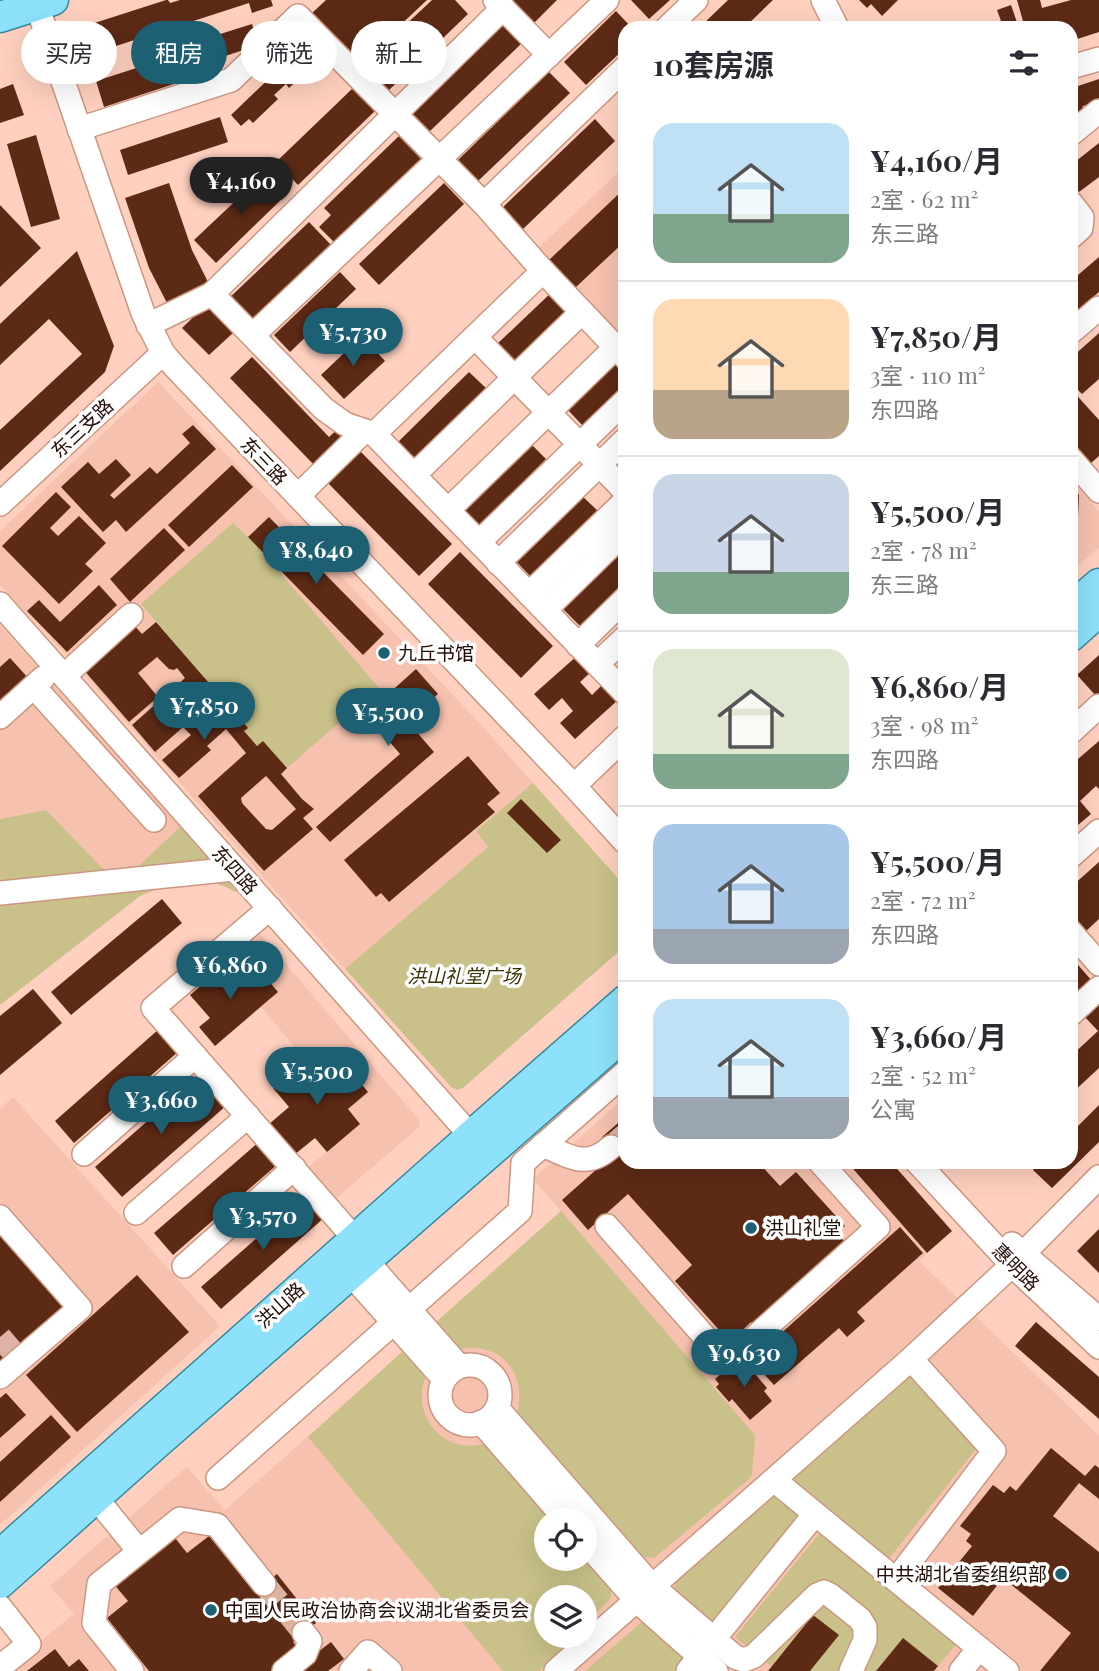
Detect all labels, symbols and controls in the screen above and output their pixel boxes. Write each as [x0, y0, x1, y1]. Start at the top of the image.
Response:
chip: 买房 [21, 21, 117, 84]
chip: 租房 [131, 21, 227, 84]
chip: 筛选 [241, 21, 337, 84]
chip: 新上 [351, 21, 447, 84]
text: 10套房源 [653, 44, 774, 84]
icon: filters [1005, 44, 1043, 82]
text: ¥4,160/月 [870, 140, 1003, 180]
icon: home [709, 151, 793, 235]
pin: ¥4,160 [184, 158, 298, 217]
text: ¥4,160 [206, 164, 276, 195]
text: 2室 · 62 m² [870, 183, 978, 214]
text: 东三路 [870, 217, 939, 248]
pin: ¥5,730 [296, 308, 410, 368]
text: ¥5,730 [319, 315, 387, 346]
text: ¥7,850/月 [870, 316, 1002, 356]
icon: home [709, 327, 793, 411]
text: 3室 · 110 m² [870, 359, 986, 390]
street label: 东三支路 [45, 392, 118, 463]
text: 东四路 [870, 393, 939, 424]
street label: 东三路 [236, 431, 294, 490]
text: ¥5,500/月 [870, 491, 1005, 531]
icon: home [709, 502, 793, 586]
pin: ¥8,640 [259, 526, 373, 586]
text: ¥8,640 [279, 533, 353, 564]
text: 2室 · 78 m² [870, 534, 977, 565]
text: 东三路 [870, 568, 939, 599]
place label: 九丘书馆 [398, 639, 474, 665]
marker: 九丘书馆 [376, 645, 392, 661]
text: ¥6,860/月 [870, 666, 1009, 706]
icon: home [709, 677, 793, 761]
pin: ¥7,850 [147, 682, 261, 742]
pin: ¥5,500 [331, 688, 445, 748]
text: ¥7,850 [169, 689, 239, 720]
text: ¥5,500 [352, 695, 424, 726]
text: 3室 · 98 m² [870, 709, 979, 740]
text: 东四路 [870, 743, 939, 774]
street label: 东四路 [207, 839, 264, 899]
text: ¥5,500/月 [870, 841, 1005, 881]
icon: home [709, 852, 793, 936]
text: 2室 · 72 m² [870, 884, 976, 915]
text: 东四路 [870, 918, 939, 949]
pin: ¥6,860 [173, 942, 287, 1001]
text: ¥6,860 [192, 948, 268, 979]
park label: 洪山礼堂广场 [407, 962, 523, 988]
text: ¥3,660/月 [870, 1016, 1007, 1056]
icon: home [709, 1027, 793, 1111]
pin: ¥5,500 [260, 1048, 374, 1107]
text: ¥5,500 [281, 1054, 353, 1085]
text: 2室 · 52 m² [870, 1059, 976, 1090]
pin: ¥3,660 [104, 1076, 218, 1136]
text: ¥3,660 [124, 1083, 198, 1114]
text: 公寓 [870, 1093, 916, 1124]
pin: ¥3,570 [206, 1192, 320, 1252]
text: ¥3,570 [229, 1199, 297, 1230]
place label: 洪山礼堂 [765, 1214, 841, 1240]
marker: 洪山礼堂 [743, 1220, 759, 1236]
street label: 惠明路 [987, 1237, 1046, 1296]
street label: 洪山路 [249, 1276, 309, 1333]
pin: ¥9,630 [687, 1330, 801, 1389]
text: ¥9,630 [707, 1336, 781, 1367]
map controls [534, 1508, 597, 1648]
button: locate [534, 1508, 597, 1571]
place label: 中共湖北省委组织部 [876, 1560, 1047, 1586]
marker: 中共湖北省委组织部 [1053, 1566, 1069, 1582]
button: layers [534, 1585, 597, 1648]
place label: 中国人民政治协商会议湖北省委员会 [225, 1596, 529, 1622]
marker: 中国人民政治协商会议湖北省委员会 [203, 1602, 219, 1618]

